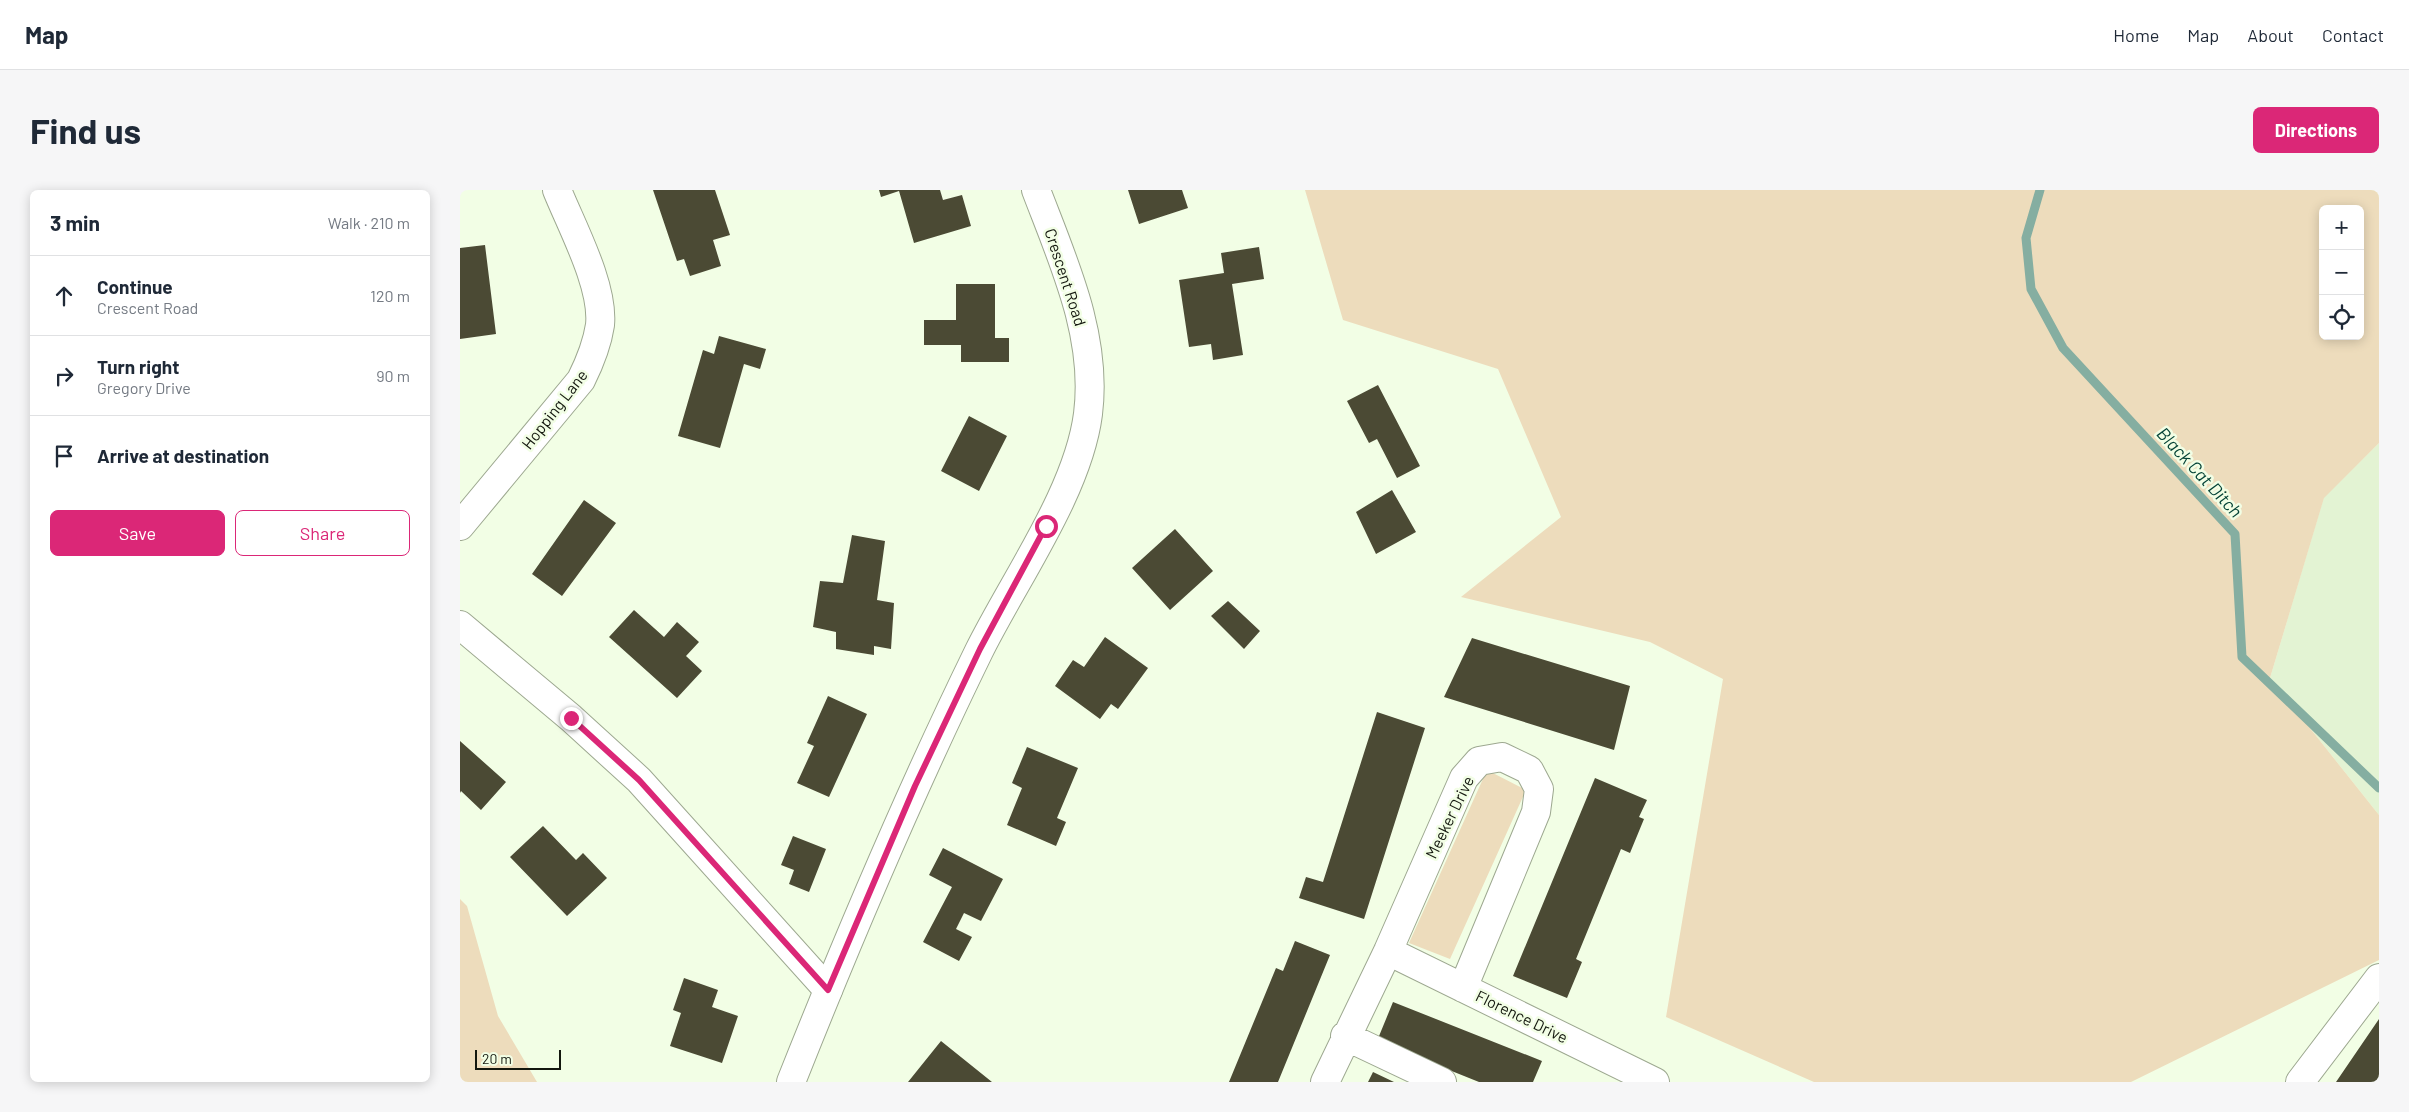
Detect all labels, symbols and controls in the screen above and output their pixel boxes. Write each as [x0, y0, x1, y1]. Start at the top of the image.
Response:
text: Map [25, 20, 68, 49]
text: Home [2113, 24, 2159, 46]
text: Map [2187, 24, 2219, 46]
text: About [2247, 24, 2294, 46]
text: Contact [2322, 24, 2384, 46]
button: Directions [2253, 107, 2379, 153]
text: Find us [30, 109, 141, 151]
map controls [2319, 205, 2364, 340]
button: + [2319, 205, 2364, 250]
text: 3 min [50, 210, 100, 235]
text: Walk · 210 m [328, 213, 410, 232]
street label: Crescent Road [1041, 226, 1091, 328]
button: − [2319, 250, 2364, 295]
text: Continue [97, 275, 173, 298]
icon: ahead [50, 282, 78, 310]
text: 120 m [370, 286, 410, 305]
button: locate [2319, 295, 2364, 340]
text: Crescent Road [97, 298, 198, 317]
text: Turn right [97, 355, 179, 378]
icon: right [50, 362, 78, 390]
street label: Hopping Lane [517, 365, 591, 453]
text: 90 m [376, 366, 410, 385]
text: Gregory Drive [97, 378, 191, 397]
water label: Black Cat Ditch [2153, 422, 2247, 522]
icon: arrive [50, 442, 78, 470]
text: Arrive at destination [97, 444, 269, 467]
button: Save [50, 510, 225, 556]
button: Share [235, 510, 410, 556]
route start [1035, 515, 1058, 538]
route end [560, 707, 583, 730]
street label: Meeker Drive [1421, 773, 1477, 861]
street label: Florence Drive [1473, 986, 1571, 1046]
scale bar [475, 1047, 561, 1070]
text: 20 m [482, 1050, 512, 1067]

